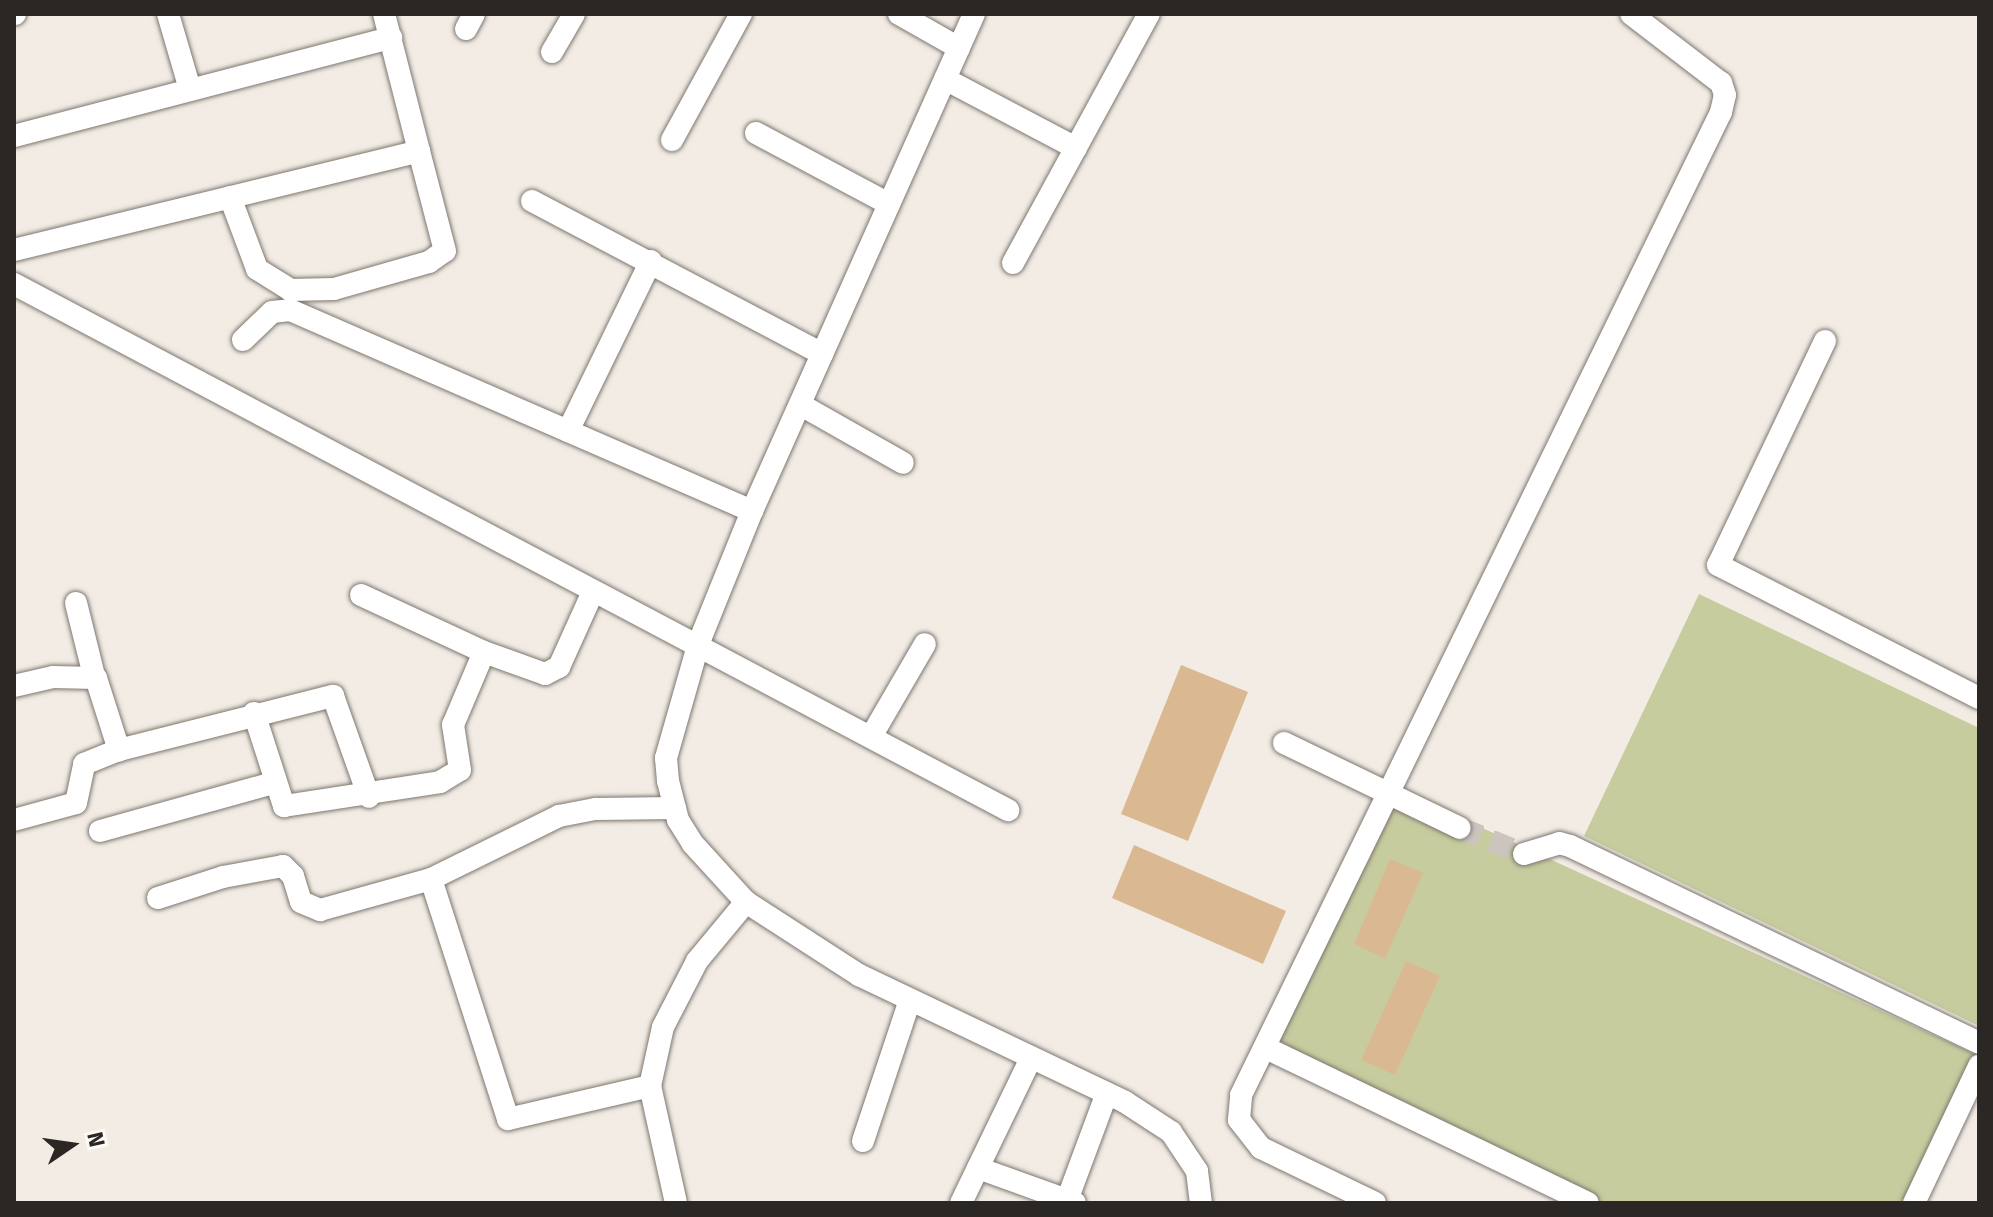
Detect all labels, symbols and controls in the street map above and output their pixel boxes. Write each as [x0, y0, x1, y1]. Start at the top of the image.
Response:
north arrow [32, 1105, 112, 1185]
text: N [81, 1129, 111, 1150]

